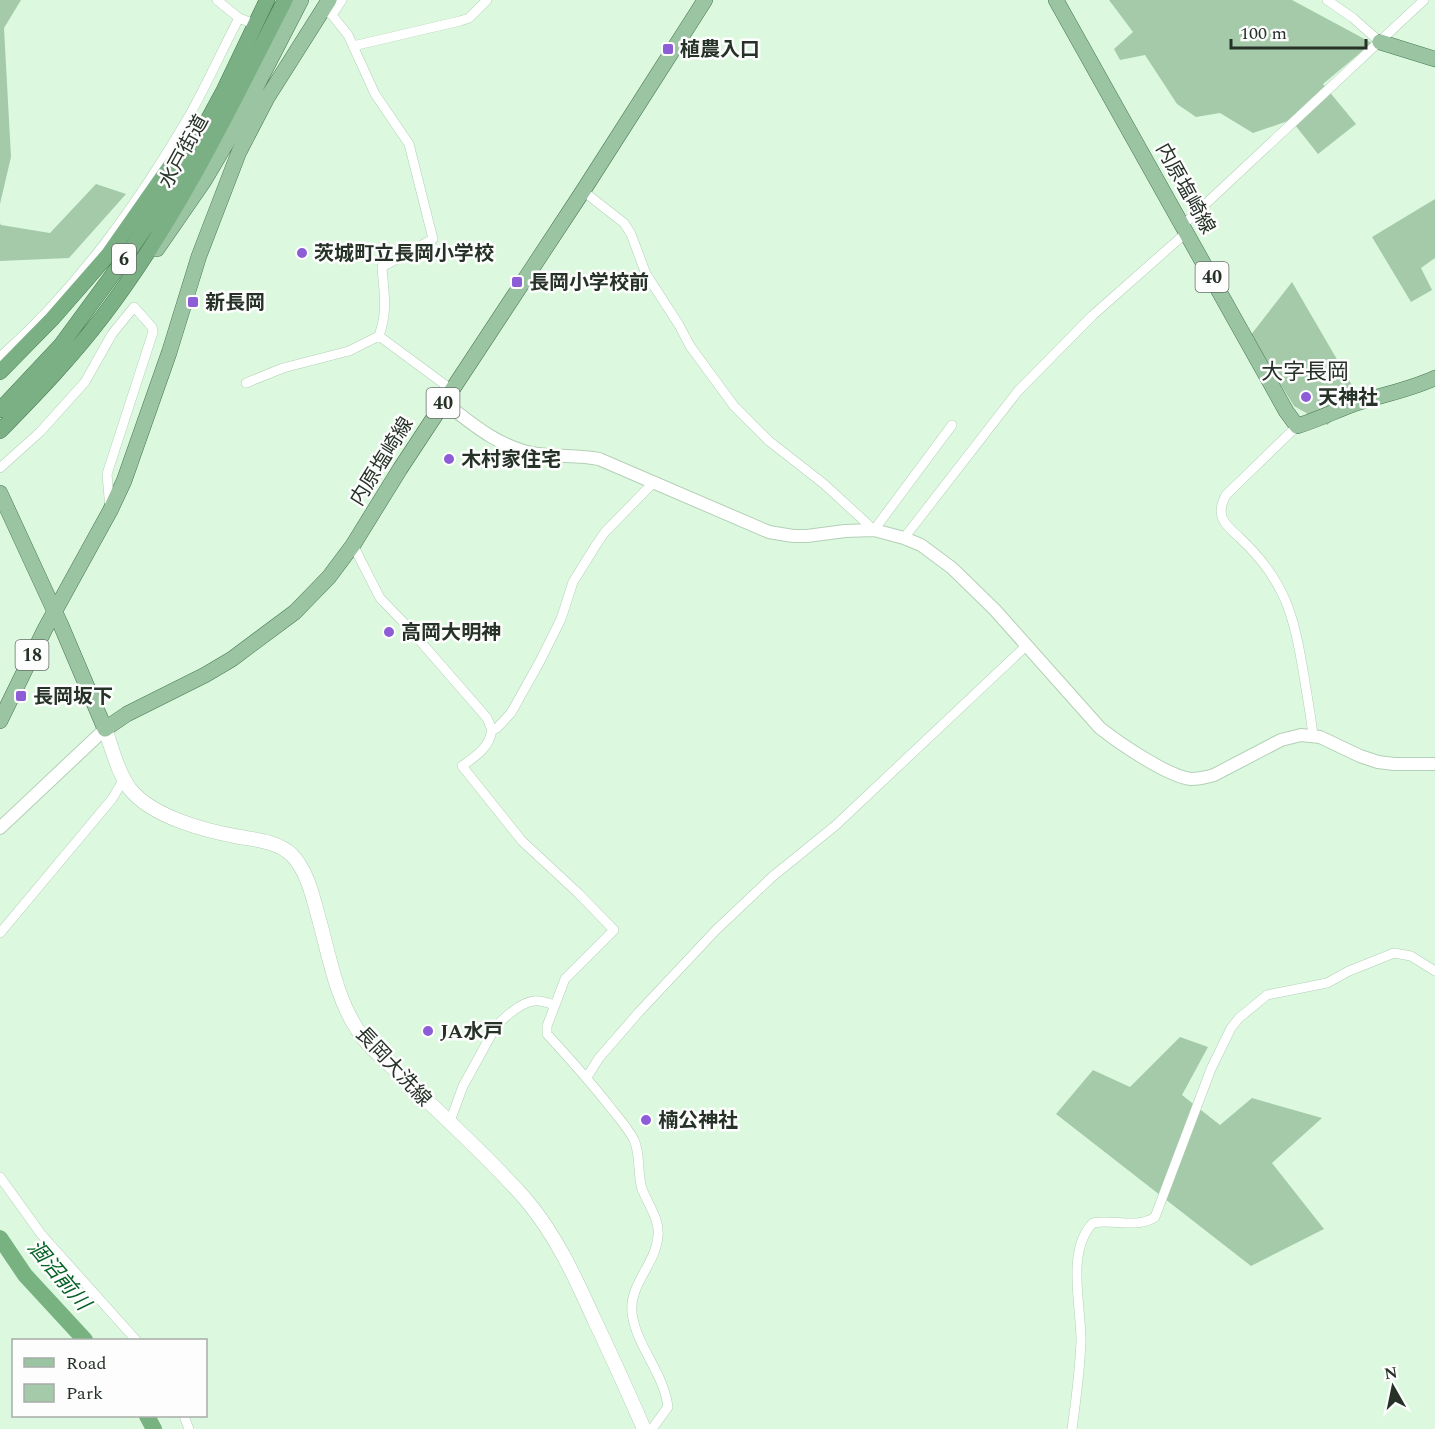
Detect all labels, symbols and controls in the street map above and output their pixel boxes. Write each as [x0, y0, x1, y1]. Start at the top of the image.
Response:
scale bar [1231, 12, 1366, 50]
text: 100 m [1240, 20, 1287, 47]
place label: 植農入口 [680, 35, 760, 65]
marker: 植農入口 [661, 42, 675, 56]
street label: 水戸街道 [151, 109, 216, 194]
street label: 内原塩崎線 [1148, 137, 1222, 239]
place label: 茨城町立長岡小学校 [314, 239, 494, 269]
road number: 6 [112, 244, 136, 274]
marker: 茨城町立長岡小学校 [295, 246, 309, 260]
road number: 40 [1196, 262, 1228, 292]
place label: 長岡小学校前 [529, 268, 649, 298]
marker: 長岡小学校前 [510, 275, 524, 289]
place label: 新長岡 [205, 288, 265, 318]
marker: 新長岡 [186, 295, 200, 309]
district label: 大字長岡 [1261, 356, 1349, 389]
place label: 天神社 [1318, 383, 1378, 413]
road number: 40 [426, 388, 460, 418]
marker: 天神社 [1299, 390, 1313, 404]
street label: 内原塩崎線 [343, 411, 421, 512]
place label: 木村家住宅 [461, 445, 561, 475]
marker: 木村家住宅 [442, 452, 456, 466]
place label: 高岡大明神 [401, 618, 501, 648]
marker: 高岡大明神 [382, 625, 396, 639]
road number: 18 [15, 640, 48, 670]
place label: 長岡坂下 [33, 682, 113, 712]
marker: 長岡坂下 [14, 689, 28, 703]
place label: JA水戸 [440, 1017, 503, 1047]
street label: 長岡大洗線 [348, 1020, 438, 1113]
marker: JA水戸 [421, 1024, 435, 1038]
place label: 楠公神社 [658, 1106, 738, 1136]
marker: 楠公神社 [639, 1113, 653, 1127]
water label: 涸沼前川 [19, 1233, 99, 1320]
legend [12, 1339, 207, 1417]
text: Road [66, 1350, 107, 1377]
north arrow [1363, 1357, 1423, 1417]
text: N [1382, 1360, 1399, 1386]
text: Park [66, 1380, 103, 1407]

